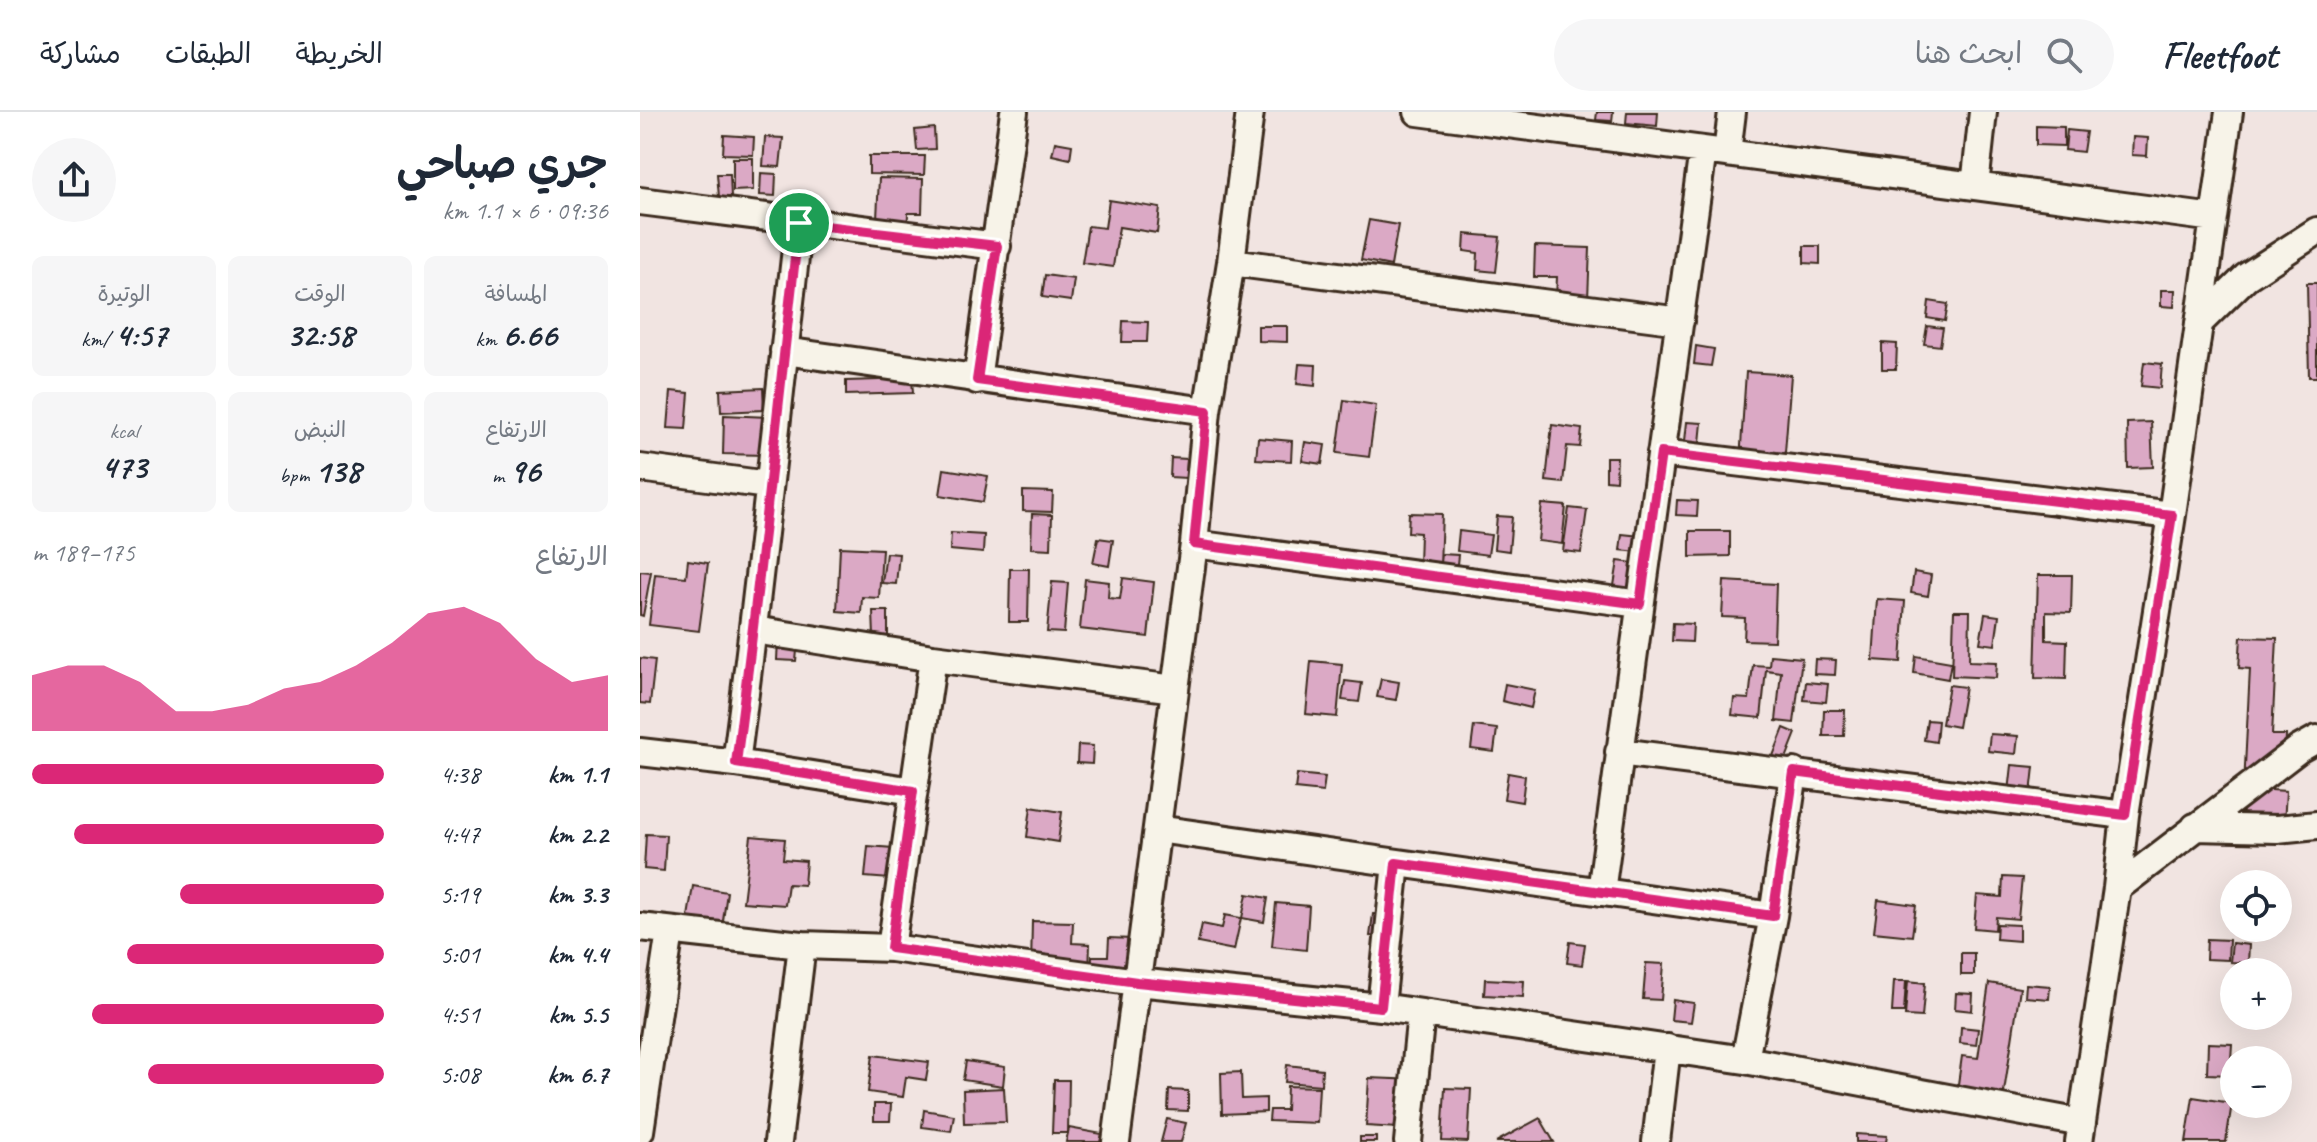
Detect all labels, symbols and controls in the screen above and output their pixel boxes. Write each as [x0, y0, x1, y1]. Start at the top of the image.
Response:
search box [1554, 19, 2114, 91]
text: Fleetfoot [2162, 32, 2277, 79]
icon: search [2042, 33, 2086, 77]
text: ابحث هنا [1915, 34, 2022, 72]
text: مشاركة [40, 36, 121, 71]
text: الطبقات [165, 36, 251, 71]
text: الخريطة [295, 36, 383, 71]
text: جري صباحي [396, 136, 608, 191]
button: share [32, 138, 116, 222]
pin [765, 189, 833, 257]
text: 09:36 · 6 × 1.1 km [442, 194, 608, 227]
icon: arrive [777, 201, 821, 245]
text: الوتيرة [97, 280, 151, 308]
text: الوقت [294, 280, 346, 308]
text: المسافة [485, 280, 547, 308]
text: 4:57 [115, 313, 167, 356]
text: 32:58 [286, 313, 354, 356]
text: 6.66 [502, 313, 557, 356]
text: /km [81, 325, 115, 353]
text: km [475, 325, 502, 353]
text: النبض [294, 416, 346, 444]
text: الارتفاع [485, 416, 547, 444]
text: kcal [109, 417, 139, 445]
text: 473 [101, 445, 147, 488]
text: 138 [315, 449, 361, 492]
text: 96 [509, 449, 540, 492]
text: bpm [279, 461, 315, 489]
text: m [492, 461, 509, 489]
text: 175–189 m [32, 536, 135, 569]
text: الارتفاع [535, 540, 608, 573]
text: 4:38 [440, 758, 480, 791]
text: 1.1 km [548, 758, 608, 791]
text: 4:47 [440, 818, 480, 851]
text: 2.2 km [548, 818, 608, 851]
map controls [2220, 870, 2292, 1118]
button: locate [2220, 870, 2292, 942]
text: 5:19 [440, 878, 480, 911]
text: 3.3 km [548, 878, 608, 911]
text: 5:01 [440, 938, 480, 971]
text: 4.4 km [548, 938, 608, 971]
button: + [2220, 958, 2292, 1030]
text: 4:51 [440, 998, 480, 1031]
text: 5.5 km [548, 998, 608, 1031]
button: − [2220, 1046, 2292, 1118]
text: 5:08 [440, 1058, 480, 1091]
text: 6.7 km [547, 1058, 608, 1091]

